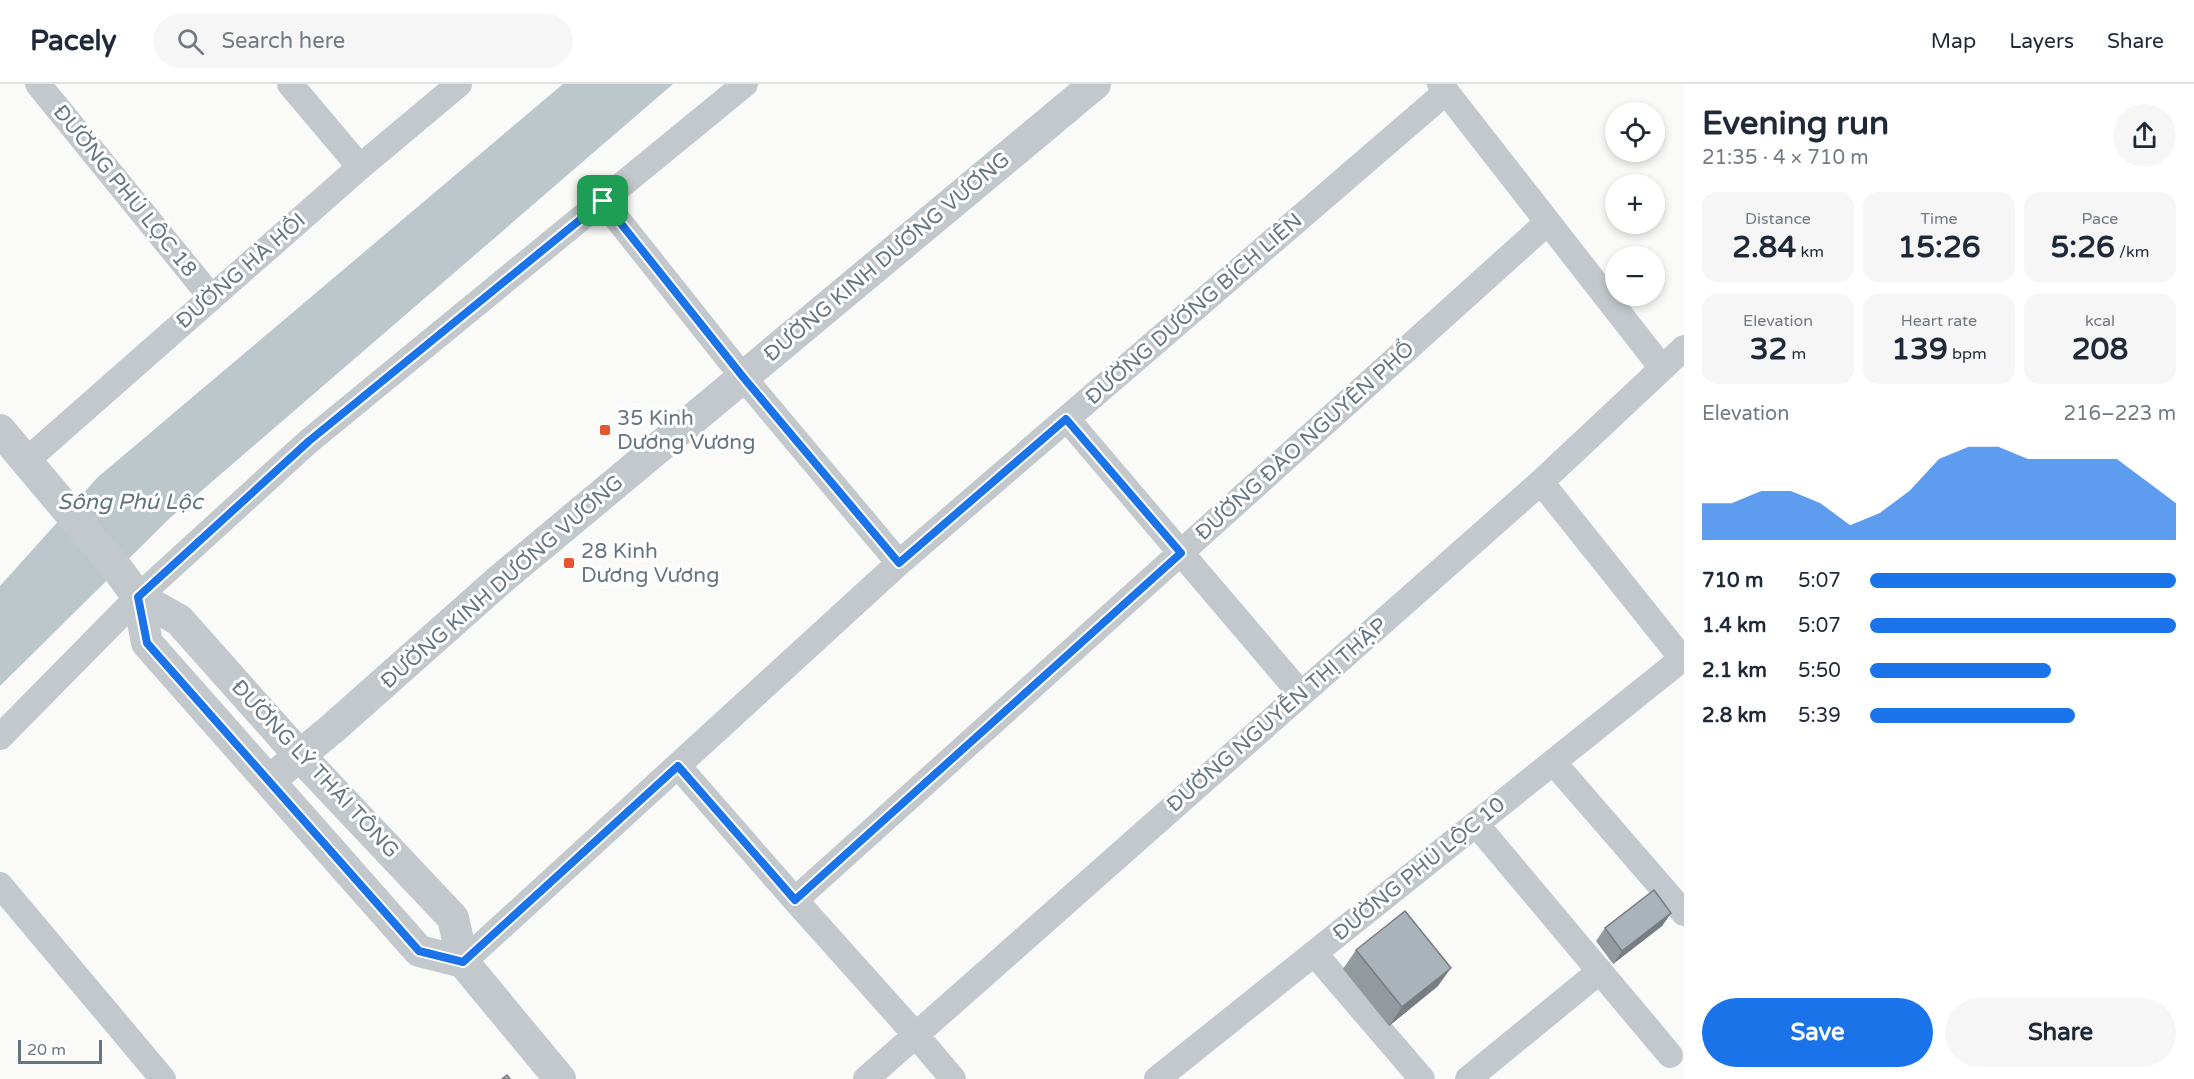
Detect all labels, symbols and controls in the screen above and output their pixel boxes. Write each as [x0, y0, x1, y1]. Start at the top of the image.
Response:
search box [153, 14, 573, 68]
text: Pacely [30, 24, 117, 58]
icon: search [174, 25, 207, 58]
text: Search here [222, 28, 345, 54]
text: Map [1931, 29, 1976, 54]
text: Layers [2009, 29, 2074, 54]
text: Share [2107, 29, 2164, 54]
street label: ĐƯỜNG PHÚ LỘC 18 [48, 100, 202, 282]
map controls [1605, 102, 1665, 306]
button: locate [1605, 102, 1665, 162]
text: Evening run [1702, 104, 1889, 143]
button: share [2113, 104, 2176, 167]
text: 21:35 · 4 × 710 m [1702, 146, 1869, 170]
street label: ĐƯỜNG KINH DƯƠNG VƯƠNG [759, 147, 1015, 367]
button: + [1605, 174, 1665, 234]
pin [577, 175, 628, 226]
icon: arrive [586, 184, 619, 217]
street label: ĐƯỜNG HÀ HỒI [170, 207, 311, 334]
street label: ĐƯỜNG DƯƠNG BÍCH LIÊN [1081, 208, 1307, 410]
text: Distance [1745, 209, 1811, 229]
text: Time [1920, 209, 1958, 229]
text: Pace [2082, 209, 2118, 229]
text: 2.84 [1732, 229, 1796, 266]
text: 15:26 [1897, 229, 1981, 266]
text: 5:26 [2051, 229, 2115, 266]
text: km [1796, 242, 1824, 262]
text: /km [2115, 242, 2149, 262]
button: − [1605, 246, 1665, 306]
text: Elevation [1743, 311, 1813, 331]
text: Heart rate [1901, 311, 1977, 331]
text: kcal [2085, 311, 2115, 331]
text: 32 [1750, 331, 1787, 368]
text: 139 [1891, 331, 1948, 368]
text: 208 [2072, 331, 2128, 368]
street label: ĐƯỜNG ĐÀO NGUYÊN PHỔ [1189, 335, 1419, 546]
text: m [1787, 344, 1806, 364]
text: bpm [1948, 344, 1987, 364]
text: Elevation [1702, 402, 1789, 426]
text: 216–223 m [2063, 402, 2176, 426]
place label: 35 Kinh Dương Vương [617, 406, 755, 455]
marker: 35 Kinh Dương Vương [598, 423, 612, 437]
street label: ĐƯỜNG KINH DƯƠNG VƯƠNG [376, 470, 628, 694]
water label: Sông Phú Lộc [58, 489, 205, 515]
place label: 28 Kinh Dương Vương [581, 539, 719, 588]
marker: 28 Kinh Dương Vương [562, 556, 576, 570]
text: 710 m [1702, 569, 1763, 593]
text: 5:07 [1798, 569, 1841, 593]
street label: ĐƯỜNG NGUYỄN THỊ THẬP [1161, 611, 1392, 817]
text: 1.4 km [1702, 614, 1766, 638]
text: 5:07 [1798, 614, 1841, 638]
text: 2.1 km [1702, 659, 1767, 683]
text: 5:50 [1798, 659, 1841, 683]
street label: ĐƯỜNG LÝ THÁI TÔNG [226, 675, 404, 863]
text: 2.8 km [1702, 704, 1767, 728]
text: 5:39 [1798, 704, 1841, 728]
street label: ĐƯỜNG PHÚ LỘC 10 [1328, 792, 1510, 946]
button: Save [1702, 998, 1933, 1067]
button: Share [1945, 998, 2176, 1067]
scale bar [18, 1037, 102, 1064]
text: 20 m [27, 1040, 66, 1060]

